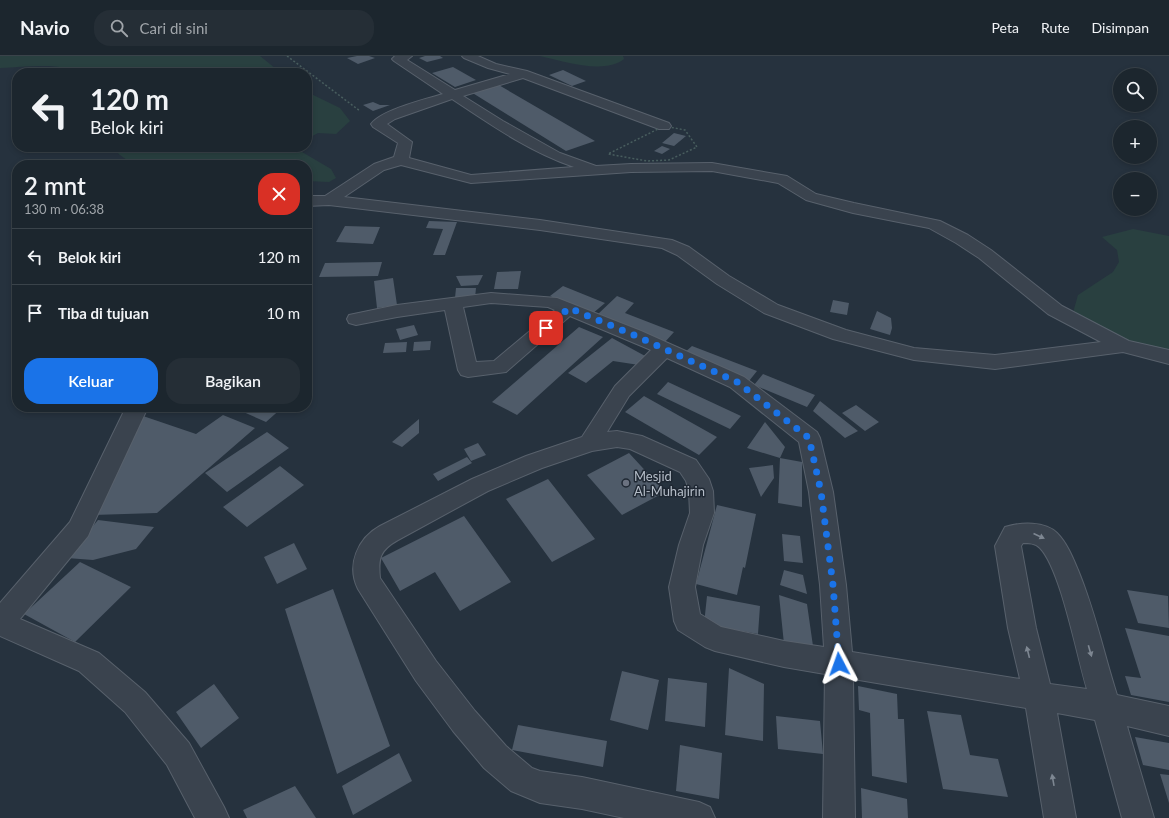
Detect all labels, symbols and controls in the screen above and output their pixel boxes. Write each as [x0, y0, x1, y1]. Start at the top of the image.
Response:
search box [94, 10, 374, 46]
text: Navio [20, 16, 70, 39]
icon: search [108, 17, 130, 39]
text: Cari di sini [140, 19, 208, 37]
text: Peta [992, 19, 1019, 36]
text: Rute [1041, 19, 1070, 36]
text: Disimpan [1092, 19, 1149, 36]
map controls [1113, 68, 1157, 216]
button: search [1113, 68, 1157, 112]
text: 120 m [90, 82, 169, 116]
icon: left [24, 84, 76, 136]
text: Belok kiri [90, 116, 164, 138]
button: + [1113, 120, 1157, 164]
text: 2 mnt [24, 171, 86, 200]
button: − [1113, 172, 1157, 216]
button: close [258, 173, 300, 215]
text: 130 m · 06:38 [24, 201, 104, 217]
icon: left [24, 246, 46, 268]
text: Belok kiri [58, 248, 121, 266]
text: 120 m [258, 248, 300, 266]
icon: arrive [24, 302, 46, 324]
text: Tiba di tujuan [58, 304, 149, 322]
text: 10 m [266, 304, 300, 322]
pin [529, 311, 563, 345]
icon: arrive [535, 317, 557, 339]
button: Keluar [24, 358, 158, 404]
button: Bagikan [166, 358, 300, 404]
place label: Mesjid Al-Muhajirin [634, 468, 705, 499]
marker: Mesjid Al-Muhajirin [621, 478, 631, 488]
one-way arrow [1033, 533, 1044, 539]
position arrow [818, 643, 860, 685]
one-way arrow [1087, 645, 1093, 657]
one-way arrow [1025, 646, 1031, 658]
one-way arrow [1050, 773, 1056, 786]

